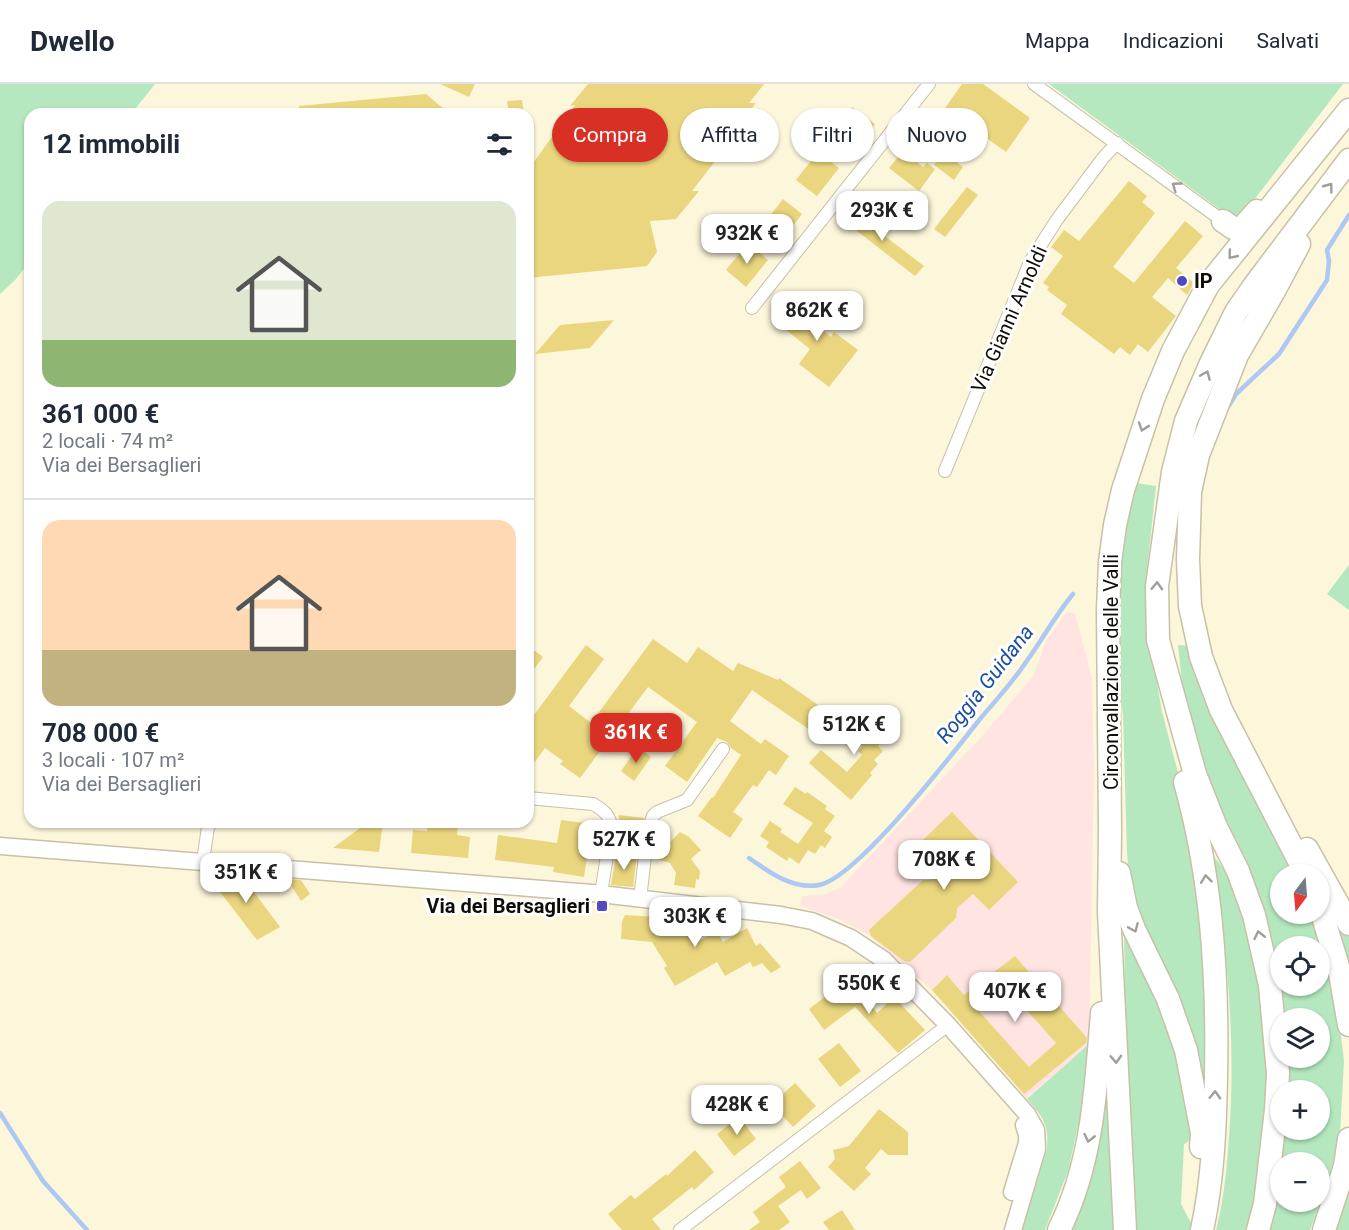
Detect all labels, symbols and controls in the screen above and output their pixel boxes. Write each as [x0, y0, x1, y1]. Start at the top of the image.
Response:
text: Dwello [30, 25, 115, 58]
text: Mappa [1025, 29, 1090, 53]
text: Indicazioni [1123, 29, 1224, 53]
text: Salvati [1257, 29, 1319, 53]
chip: Compra [552, 108, 668, 162]
chip: Affitta [680, 108, 779, 162]
chip: Filtri [791, 108, 874, 162]
chip: Nuovo [886, 108, 988, 162]
icon: filters [483, 128, 516, 161]
text: 12 immobili [42, 129, 180, 159]
one-way arrow [1171, 182, 1182, 193]
one-way arrow [1322, 183, 1333, 194]
pin: 293K € [833, 191, 931, 242]
text: 293K € [850, 198, 914, 222]
pin: 932K € [698, 214, 796, 265]
text: 932K € [715, 221, 779, 245]
icon: home [225, 240, 333, 348]
street label: Via Gianni Arnoldi [966, 242, 1052, 396]
one-way arrow [1228, 248, 1239, 259]
place label: IP [1194, 269, 1213, 293]
marker: IP [1175, 274, 1189, 288]
pin: 862K € [768, 291, 866, 342]
text: 862K € [785, 298, 849, 322]
one-way arrow [1199, 370, 1211, 381]
text: 361 000 € [42, 399, 159, 429]
one-way arrow [1137, 421, 1150, 432]
text: 2 locali · 74 m² [42, 429, 173, 453]
text: Via dei Bersaglieri [42, 453, 201, 477]
street label: Circonvallazione delle Valli [1099, 554, 1123, 790]
icon: home [225, 559, 333, 667]
one-way arrow [1151, 581, 1164, 590]
water label: Roggia Guidana [931, 620, 1039, 748]
pin: 512K € [805, 705, 903, 756]
text: 512K € [822, 712, 886, 736]
pin: 361K € [587, 713, 685, 764]
text: 708 000 € [42, 718, 159, 748]
text: 361K € [604, 720, 668, 744]
text: 3 locali · 107 m² [42, 748, 184, 772]
text: Via dei Bersaglieri [42, 772, 201, 796]
pin: 527K € [575, 820, 673, 871]
text: 527K € [592, 827, 656, 851]
pin: 708K € [895, 840, 993, 891]
text: 708K € [912, 847, 976, 871]
pin: 351K € [197, 853, 295, 904]
text: 351K € [214, 860, 278, 884]
north arrow [1270, 864, 1330, 924]
map controls [1270, 864, 1330, 1212]
one-way arrow [1200, 875, 1212, 884]
place label: Via dei Bersaglieri [426, 894, 590, 918]
pin: 303K € [646, 897, 744, 948]
marker: Via dei Bersaglieri [595, 899, 609, 913]
text: 303K € [663, 904, 727, 928]
one-way arrow [1127, 922, 1139, 933]
one-way arrow [1253, 930, 1266, 940]
button: locate [1270, 936, 1330, 996]
pin: 550K € [820, 964, 918, 1015]
text: 550K € [837, 971, 901, 995]
pin: 407K € [966, 972, 1064, 1023]
text: 407K € [983, 979, 1047, 1003]
button: layers [1270, 1008, 1330, 1068]
one-way arrow [1110, 1054, 1123, 1063]
button: + [1270, 1080, 1330, 1140]
pin: 428K € [688, 1085, 786, 1136]
one-way arrow [1209, 1090, 1222, 1099]
text: 428K € [705, 1092, 769, 1116]
one-way arrow [1084, 1133, 1097, 1143]
button: − [1270, 1152, 1330, 1212]

